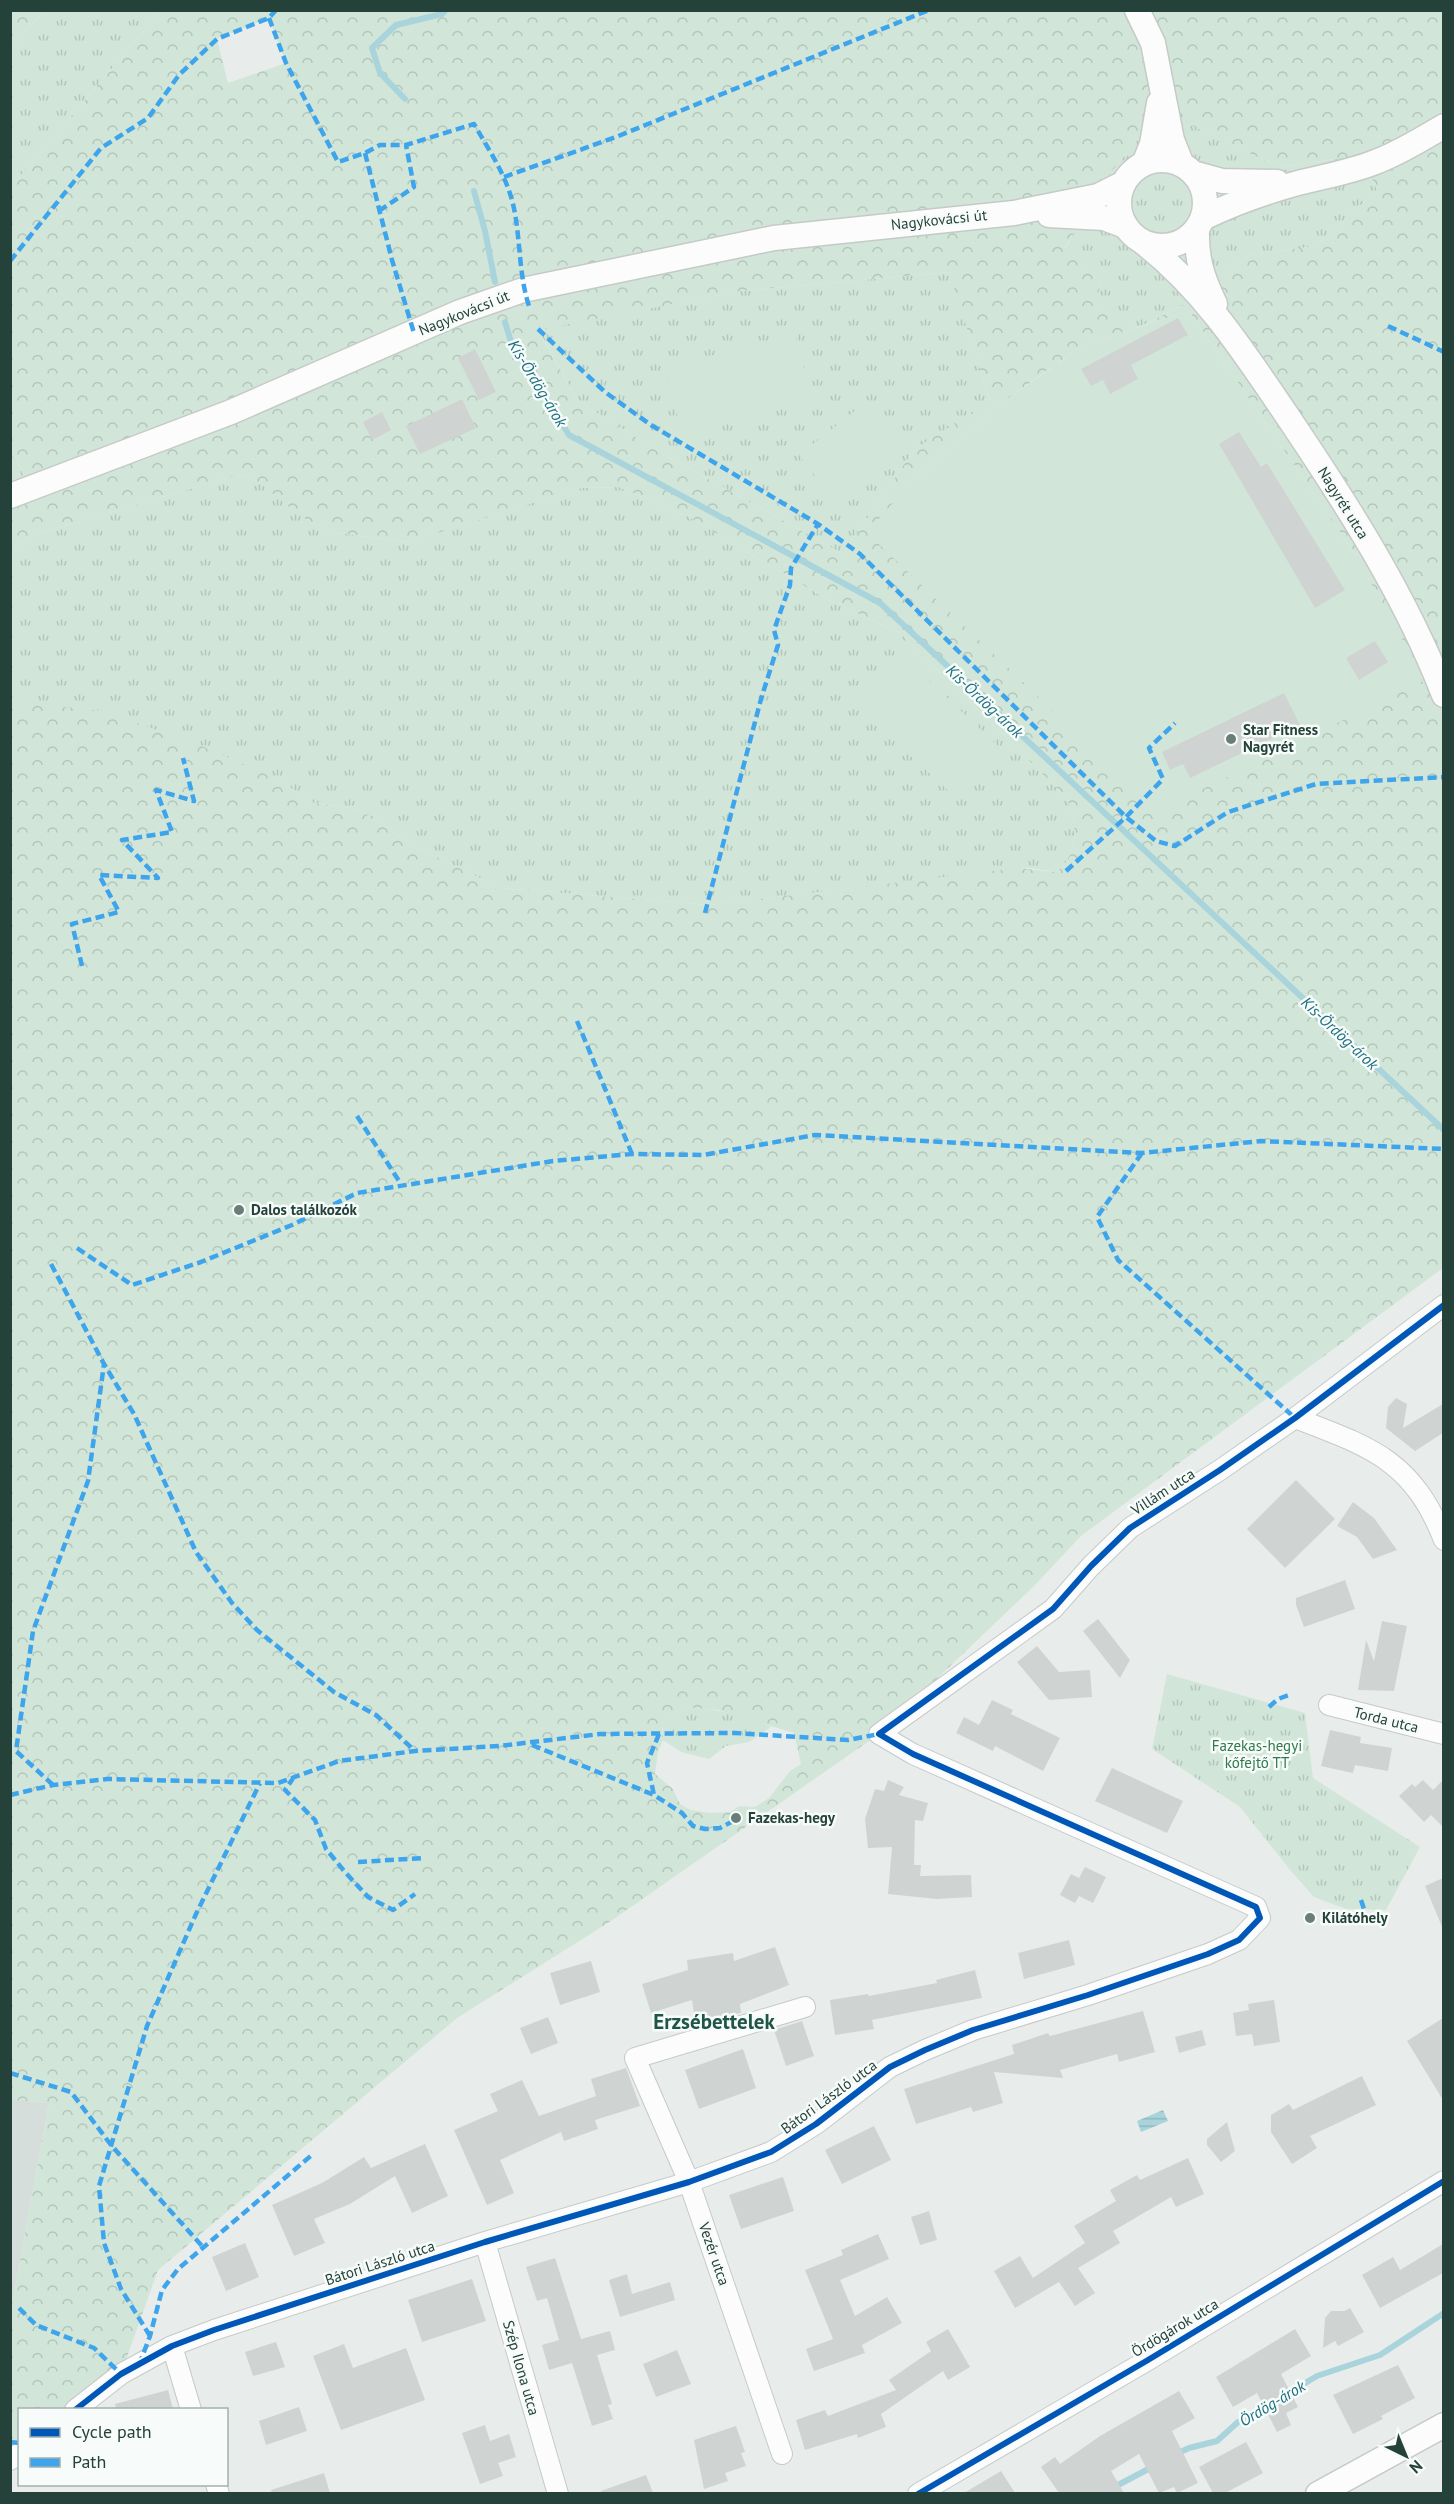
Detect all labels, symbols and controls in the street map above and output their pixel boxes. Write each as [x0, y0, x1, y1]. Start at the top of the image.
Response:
street label: Nagykovácsi út [890, 205, 988, 234]
street label: Nagykovácsi út [416, 286, 512, 339]
water label: Kis-Ördög-árok [504, 336, 572, 431]
street label: Nagyrét utca [1314, 463, 1373, 542]
water label: Kis-Ördög-árok [942, 660, 1028, 742]
place label: Star Fitness Nagyrét [1243, 720, 1318, 756]
marker: Star Fitness Nagyrét [1224, 732, 1238, 746]
water label: Kis-Ördög-árok [1297, 992, 1383, 1074]
place label: Dalos találkozók [251, 1200, 358, 1219]
marker: Dalos találkozók [232, 1203, 246, 1217]
street label: Villám utca [1126, 1464, 1198, 1520]
street label: Torda utca [1352, 1702, 1421, 1737]
park label: Fazekas-hegyi kőfejtő TT [1212, 1736, 1302, 1772]
place label: Fazekas-hegy [748, 1808, 836, 1827]
marker: Fazekas-hegy [729, 1811, 743, 1825]
place label: Kilátóhely [1322, 1908, 1389, 1927]
marker: Kilátóhely [1303, 1911, 1317, 1925]
district label: Erzsébettelek [653, 2008, 776, 2035]
street label: Bátori László utca [777, 2055, 880, 2138]
street label: Vezér utca [694, 2219, 734, 2288]
street label: Bátori László utca [323, 2236, 437, 2289]
street label: Ördögárok utca [1128, 2294, 1222, 2361]
street label: Szép Ilona utca [499, 2318, 544, 2417]
water label: Ördög-árok [1235, 2375, 1309, 2430]
legend [18, 2408, 228, 2486]
text: Cycle path [72, 2420, 152, 2443]
north arrow [1376, 2426, 1436, 2486]
text: Path [72, 2450, 106, 2473]
text: N [1406, 2456, 1427, 2478]

